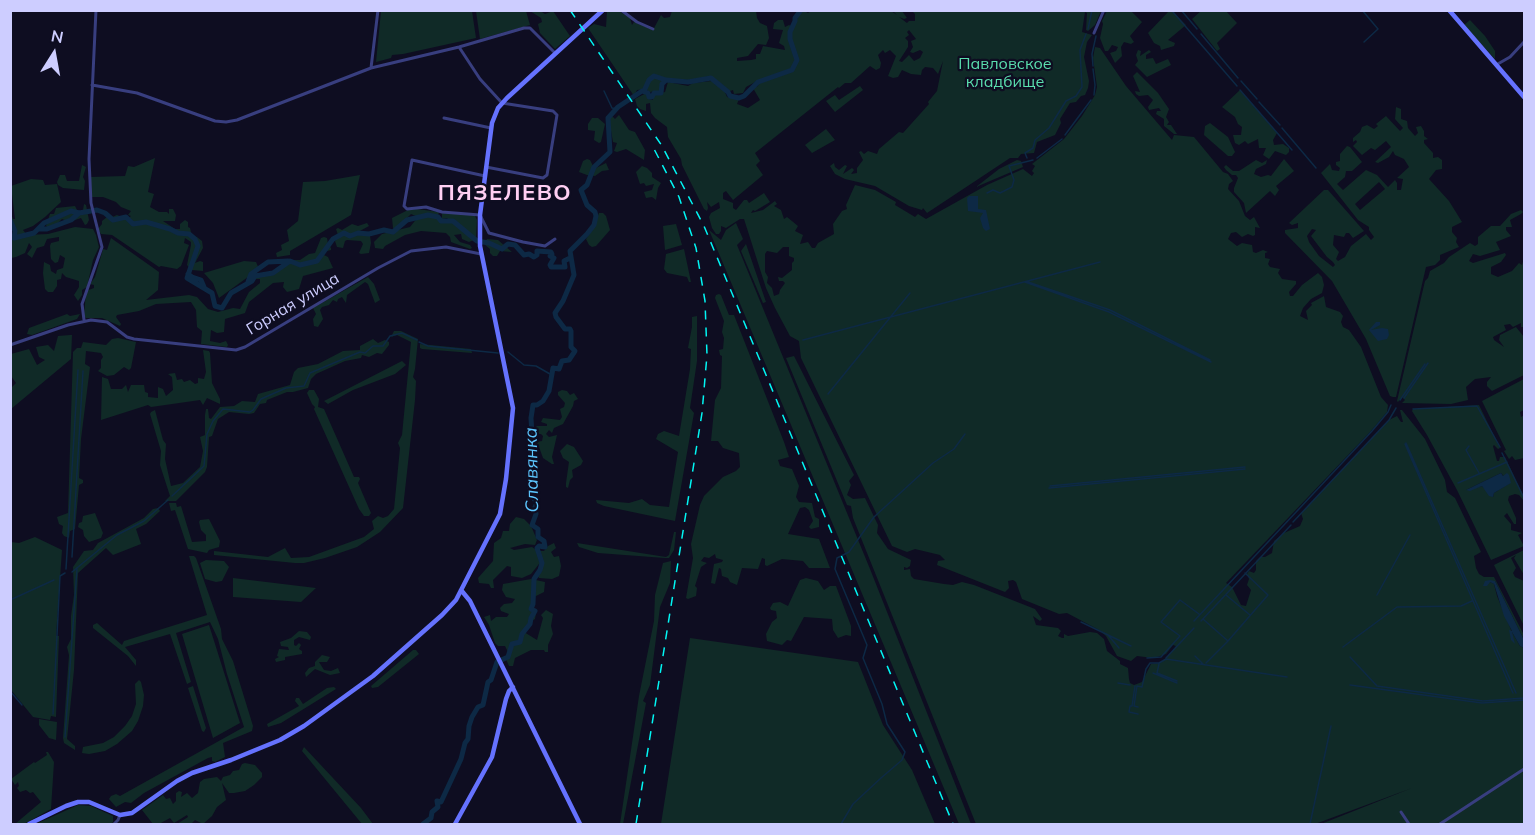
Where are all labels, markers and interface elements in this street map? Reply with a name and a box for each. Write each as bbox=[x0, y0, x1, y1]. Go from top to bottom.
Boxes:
north arrow bbox=[24, 24, 84, 84]
text: N bbox=[50, 25, 65, 47]
park label: Павловское кладбище bbox=[958, 54, 1052, 92]
district label: ПЯЗЕЛЕВО bbox=[438, 180, 572, 206]
street label: Горная улица bbox=[243, 269, 343, 339]
water label: Славянка bbox=[520, 427, 544, 513]

